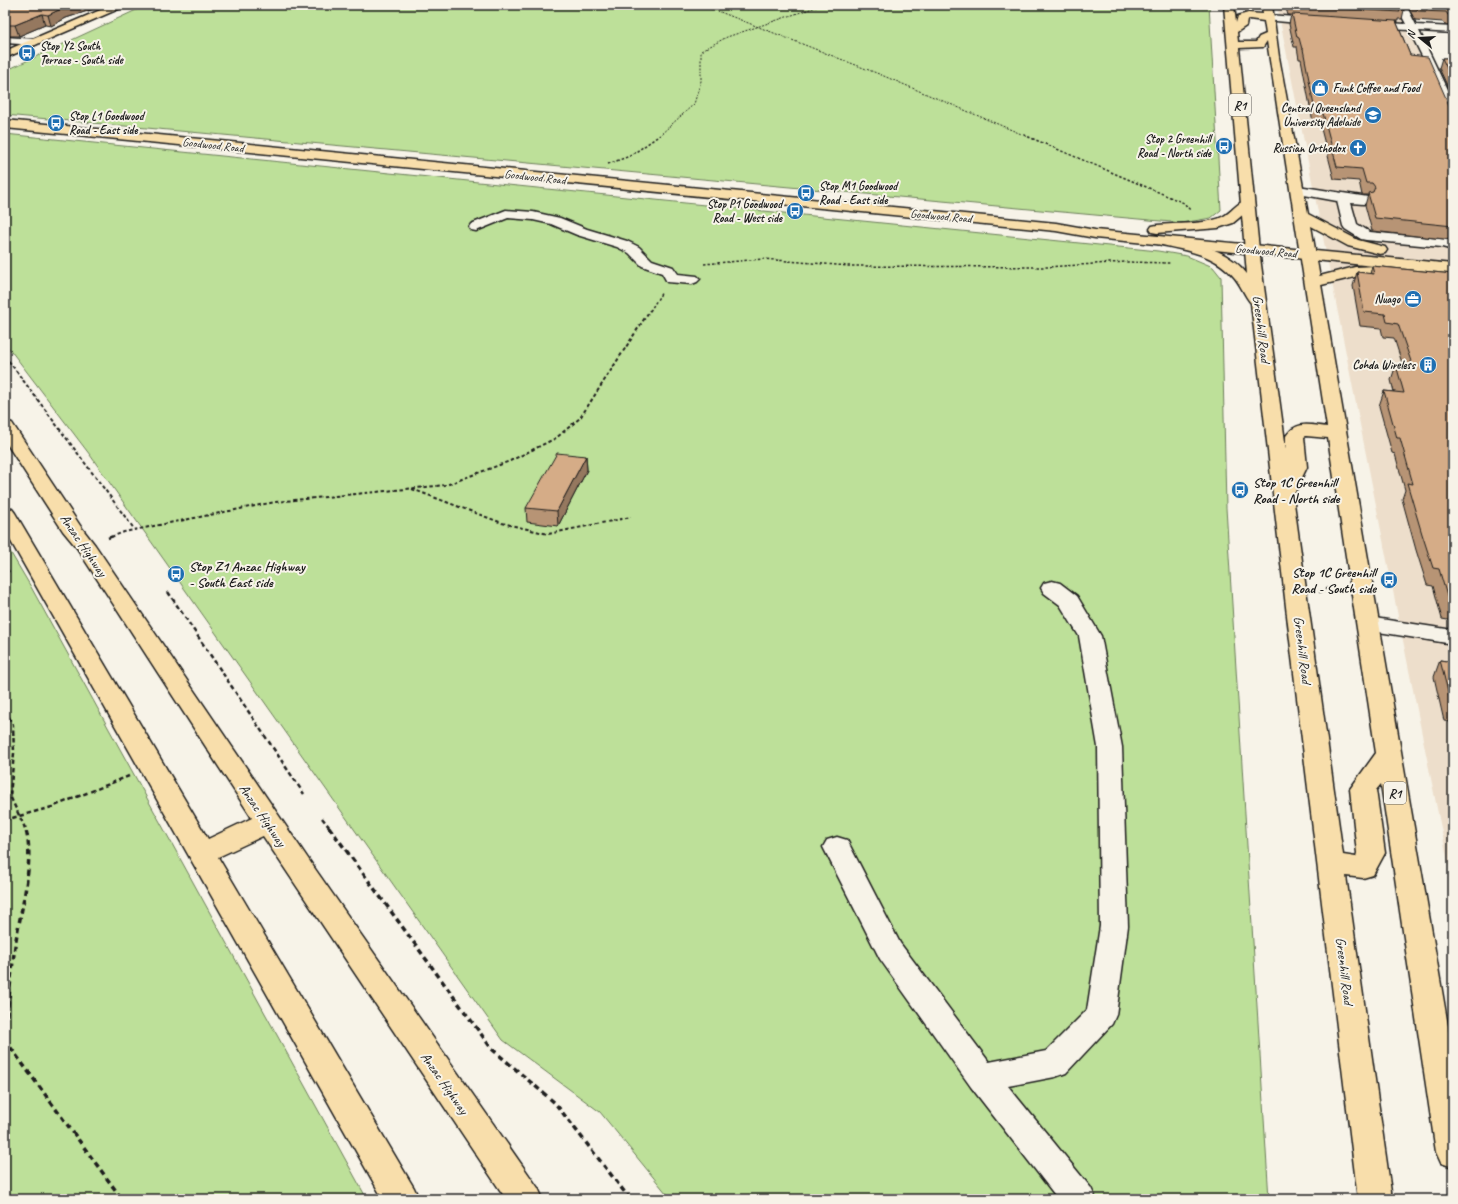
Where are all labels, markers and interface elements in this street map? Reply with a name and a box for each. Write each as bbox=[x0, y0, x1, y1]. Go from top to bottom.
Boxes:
north arrow bbox=[1400, 18, 1440, 58]
text: N bbox=[1403, 27, 1419, 40]
place label: Stop Y2 South Terrace - South side bbox=[40, 38, 124, 68]
bus stop icon: Stop Y2 South Terrace - South side bbox=[17, 43, 37, 63]
shop icon: Funk Coffee and Food bbox=[1310, 78, 1330, 98]
place label: Funk Coffee and Food bbox=[1333, 80, 1422, 96]
road number: R1 bbox=[1229, 94, 1251, 116]
place label: Central Queensland University Adelaide bbox=[1281, 100, 1362, 130]
school or university icon: Central Queensland University Adelaide bbox=[1363, 105, 1383, 125]
place label: Stop L1 Goodwood Road - East side bbox=[69, 108, 146, 138]
bus stop icon: Stop L1 Goodwood Road - East side bbox=[46, 113, 66, 133]
place label: Stop 2 Greenhill Road - North side bbox=[1137, 131, 1214, 161]
street label: Goodwood Road bbox=[182, 134, 247, 156]
bus stop icon: Stop 2 Greenhill Road - North side bbox=[1214, 136, 1234, 156]
church icon: Russian Orthodox bbox=[1348, 138, 1368, 158]
place label: Russian Orthodox bbox=[1273, 140, 1347, 156]
street label: Goodwood Road bbox=[504, 166, 569, 188]
place label: Stop M1 Goodwood Road - East side bbox=[819, 178, 899, 208]
bus stop icon: Stop M1 Goodwood Road - East side bbox=[796, 183, 816, 203]
place label: Stop P1 Goodwood Road - West side bbox=[707, 196, 784, 226]
bus stop icon: Stop P1 Goodwood Road - West side bbox=[785, 201, 805, 221]
street label: Goodwood Road bbox=[910, 205, 975, 227]
street label: Goodwood Road bbox=[1235, 240, 1300, 262]
office icon: Nuago bbox=[1403, 289, 1423, 309]
place label: Nuago bbox=[1374, 291, 1402, 307]
street label: Greenhill Road bbox=[1249, 294, 1274, 366]
building icon: Cohda Wireless bbox=[1418, 355, 1438, 375]
place label: Cohda Wireless bbox=[1353, 357, 1417, 373]
place label: Stop 1C Greenhill Road - North side bbox=[1253, 474, 1341, 507]
bus stop icon: Stop 1C Greenhill Road - North side bbox=[1230, 480, 1250, 500]
street label: Anzac Highway bbox=[56, 511, 111, 581]
place label: Stop Z1 Anzac Highway - South East side bbox=[189, 558, 306, 591]
bus stop icon: Stop Z1 Anzac Highway - South East side bbox=[166, 564, 186, 584]
place label: Stop 1C Greenhill Road - South side bbox=[1291, 564, 1378, 597]
bus stop icon: Stop 1C Greenhill Road - South side bbox=[1379, 570, 1399, 590]
street label: Greenhill Road bbox=[1290, 615, 1315, 687]
street label: Anzac Highway bbox=[235, 781, 290, 851]
road number: R1 bbox=[1384, 782, 1406, 804]
street label: Greenhill Road bbox=[1332, 936, 1357, 1008]
street label: Anzac Highway bbox=[417, 1049, 473, 1119]

